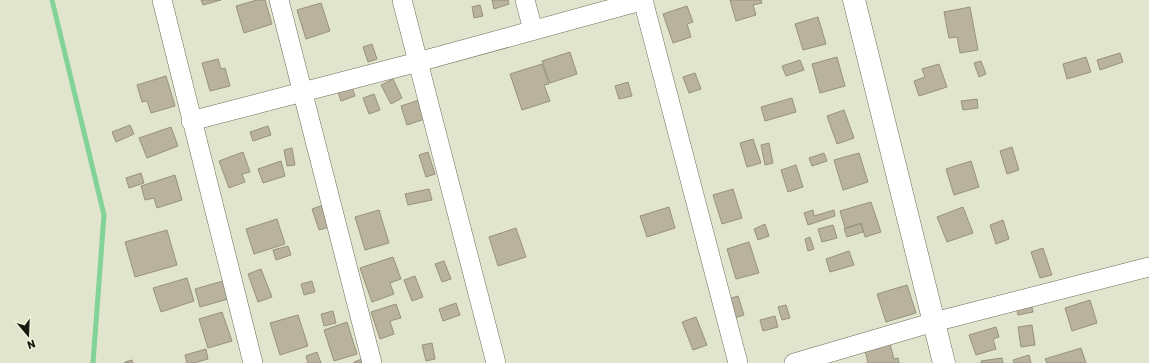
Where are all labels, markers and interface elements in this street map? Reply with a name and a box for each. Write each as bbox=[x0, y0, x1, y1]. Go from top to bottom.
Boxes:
north arrow bbox=[8, 315, 48, 355]
text: N bbox=[25, 337, 37, 351]

